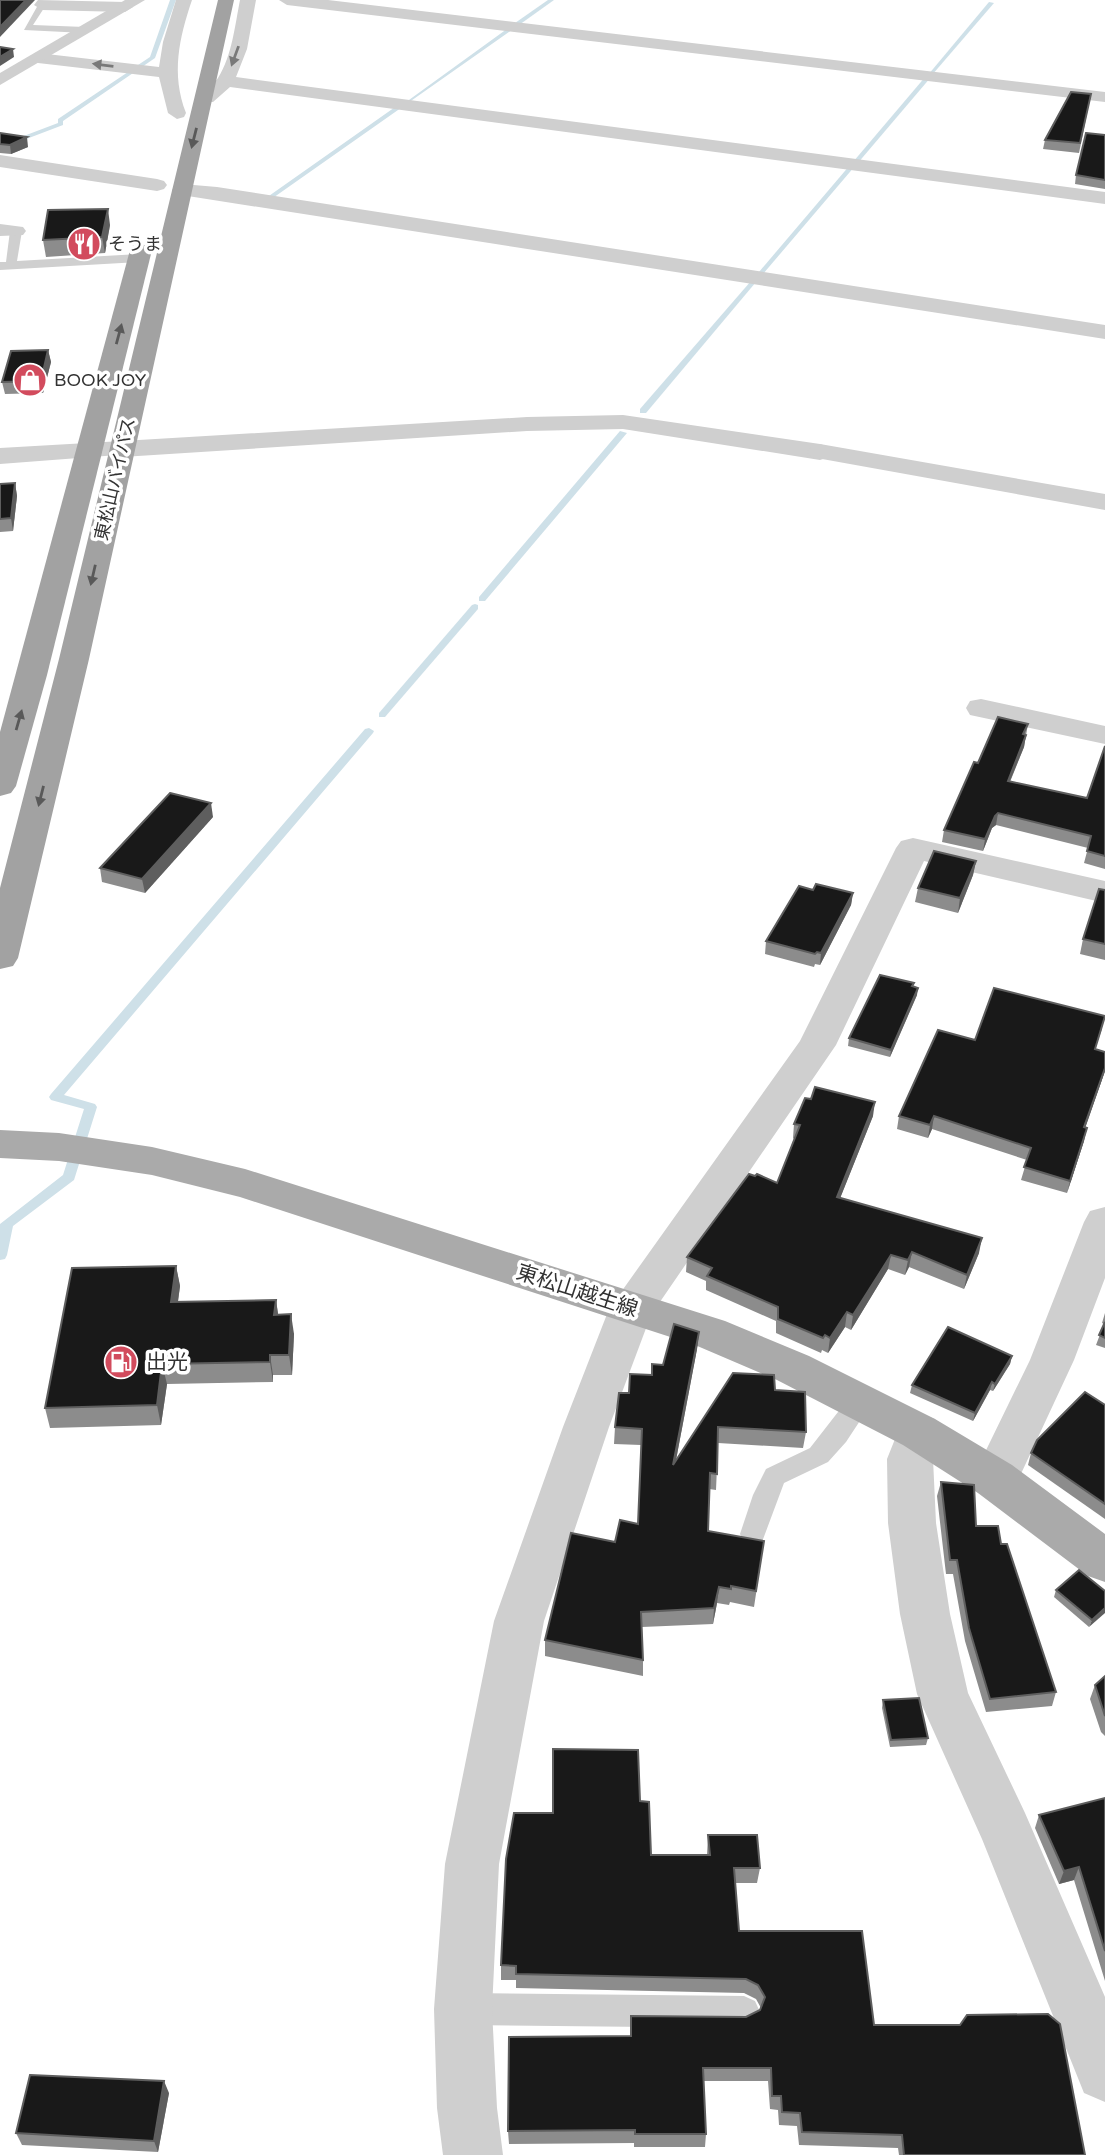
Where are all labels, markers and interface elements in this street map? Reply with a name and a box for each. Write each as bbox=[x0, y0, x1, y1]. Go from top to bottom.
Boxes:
one-way arrow bbox=[229, 46, 240, 67]
one-way arrow bbox=[91, 59, 113, 70]
one-way arrow bbox=[188, 127, 199, 149]
restaurant icon: そうま bbox=[65, 225, 103, 263]
place label: そうま bbox=[108, 233, 162, 255]
one-way arrow bbox=[114, 323, 125, 345]
shop icon: BOOK JOY bbox=[11, 361, 49, 399]
place label: BOOK JOY bbox=[54, 369, 147, 391]
street label: 東松山バイパス bbox=[90, 415, 140, 543]
one-way arrow bbox=[87, 564, 98, 586]
one-way arrow bbox=[14, 709, 24, 730]
one-way arrow bbox=[35, 785, 46, 807]
street label: 東松山越生線 bbox=[513, 1260, 641, 1322]
fuel station icon: 出光 bbox=[102, 1343, 140, 1381]
place label: 出光 bbox=[146, 1350, 188, 1375]

